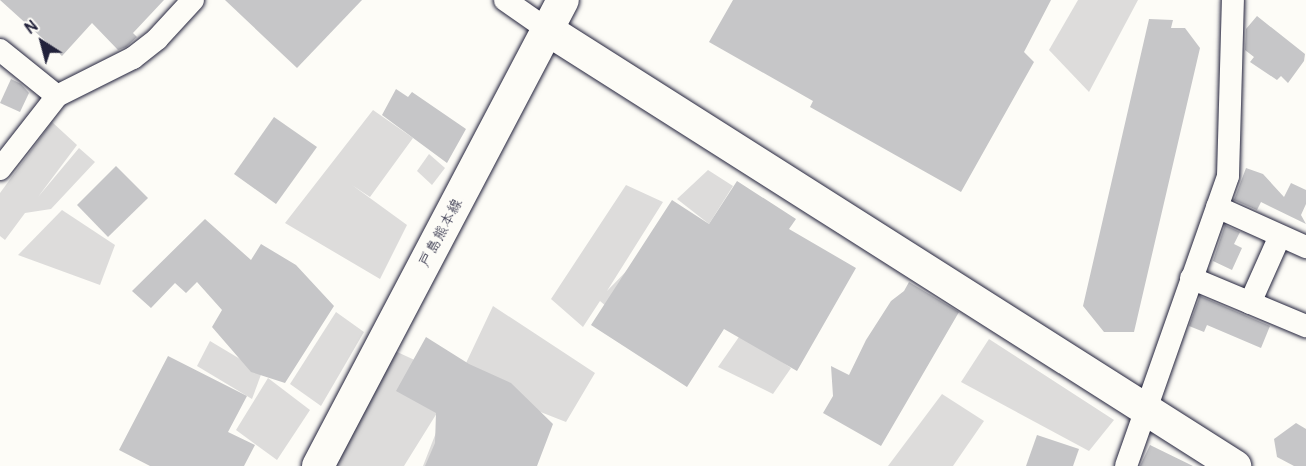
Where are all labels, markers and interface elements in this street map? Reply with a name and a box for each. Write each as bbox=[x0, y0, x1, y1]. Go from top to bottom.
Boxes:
north arrow bbox=[12, 12, 72, 72]
text: N bbox=[21, 16, 42, 39]
street label: 戸島熊本線 bbox=[415, 196, 467, 270]

